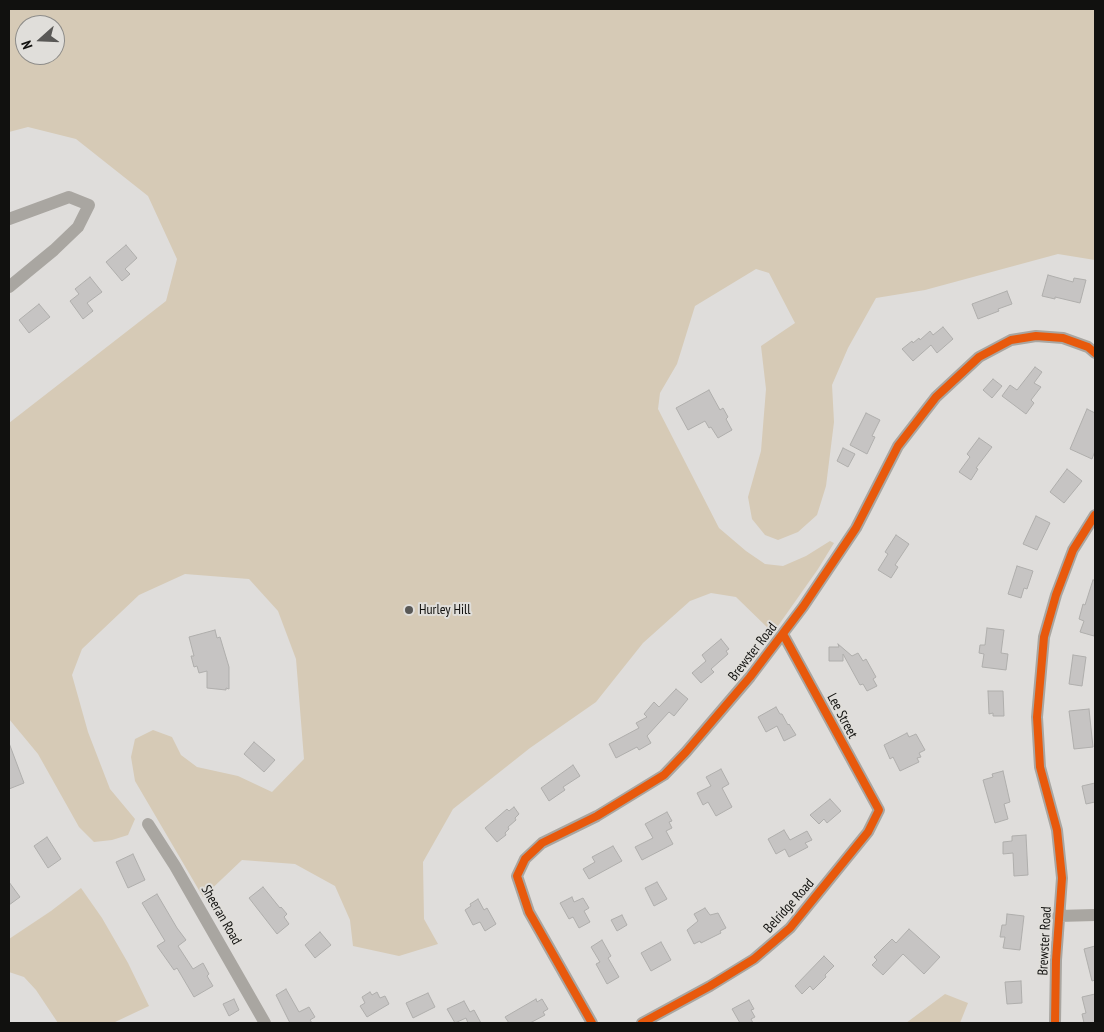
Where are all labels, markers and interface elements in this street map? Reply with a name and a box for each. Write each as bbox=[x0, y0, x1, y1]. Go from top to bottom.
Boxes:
north arrow bbox=[15, 15, 65, 65]
text: N bbox=[17, 38, 37, 51]
place label: Hurley Hill bbox=[419, 602, 471, 618]
marker: Hurley Hill bbox=[403, 604, 415, 616]
street label: Brewster Road bbox=[725, 620, 781, 684]
street label: Lee Street bbox=[823, 691, 861, 741]
street label: Belridge Road bbox=[760, 875, 818, 937]
street label: Sheeran Road bbox=[197, 882, 245, 948]
street label: Brewster Road bbox=[1035, 906, 1055, 976]

